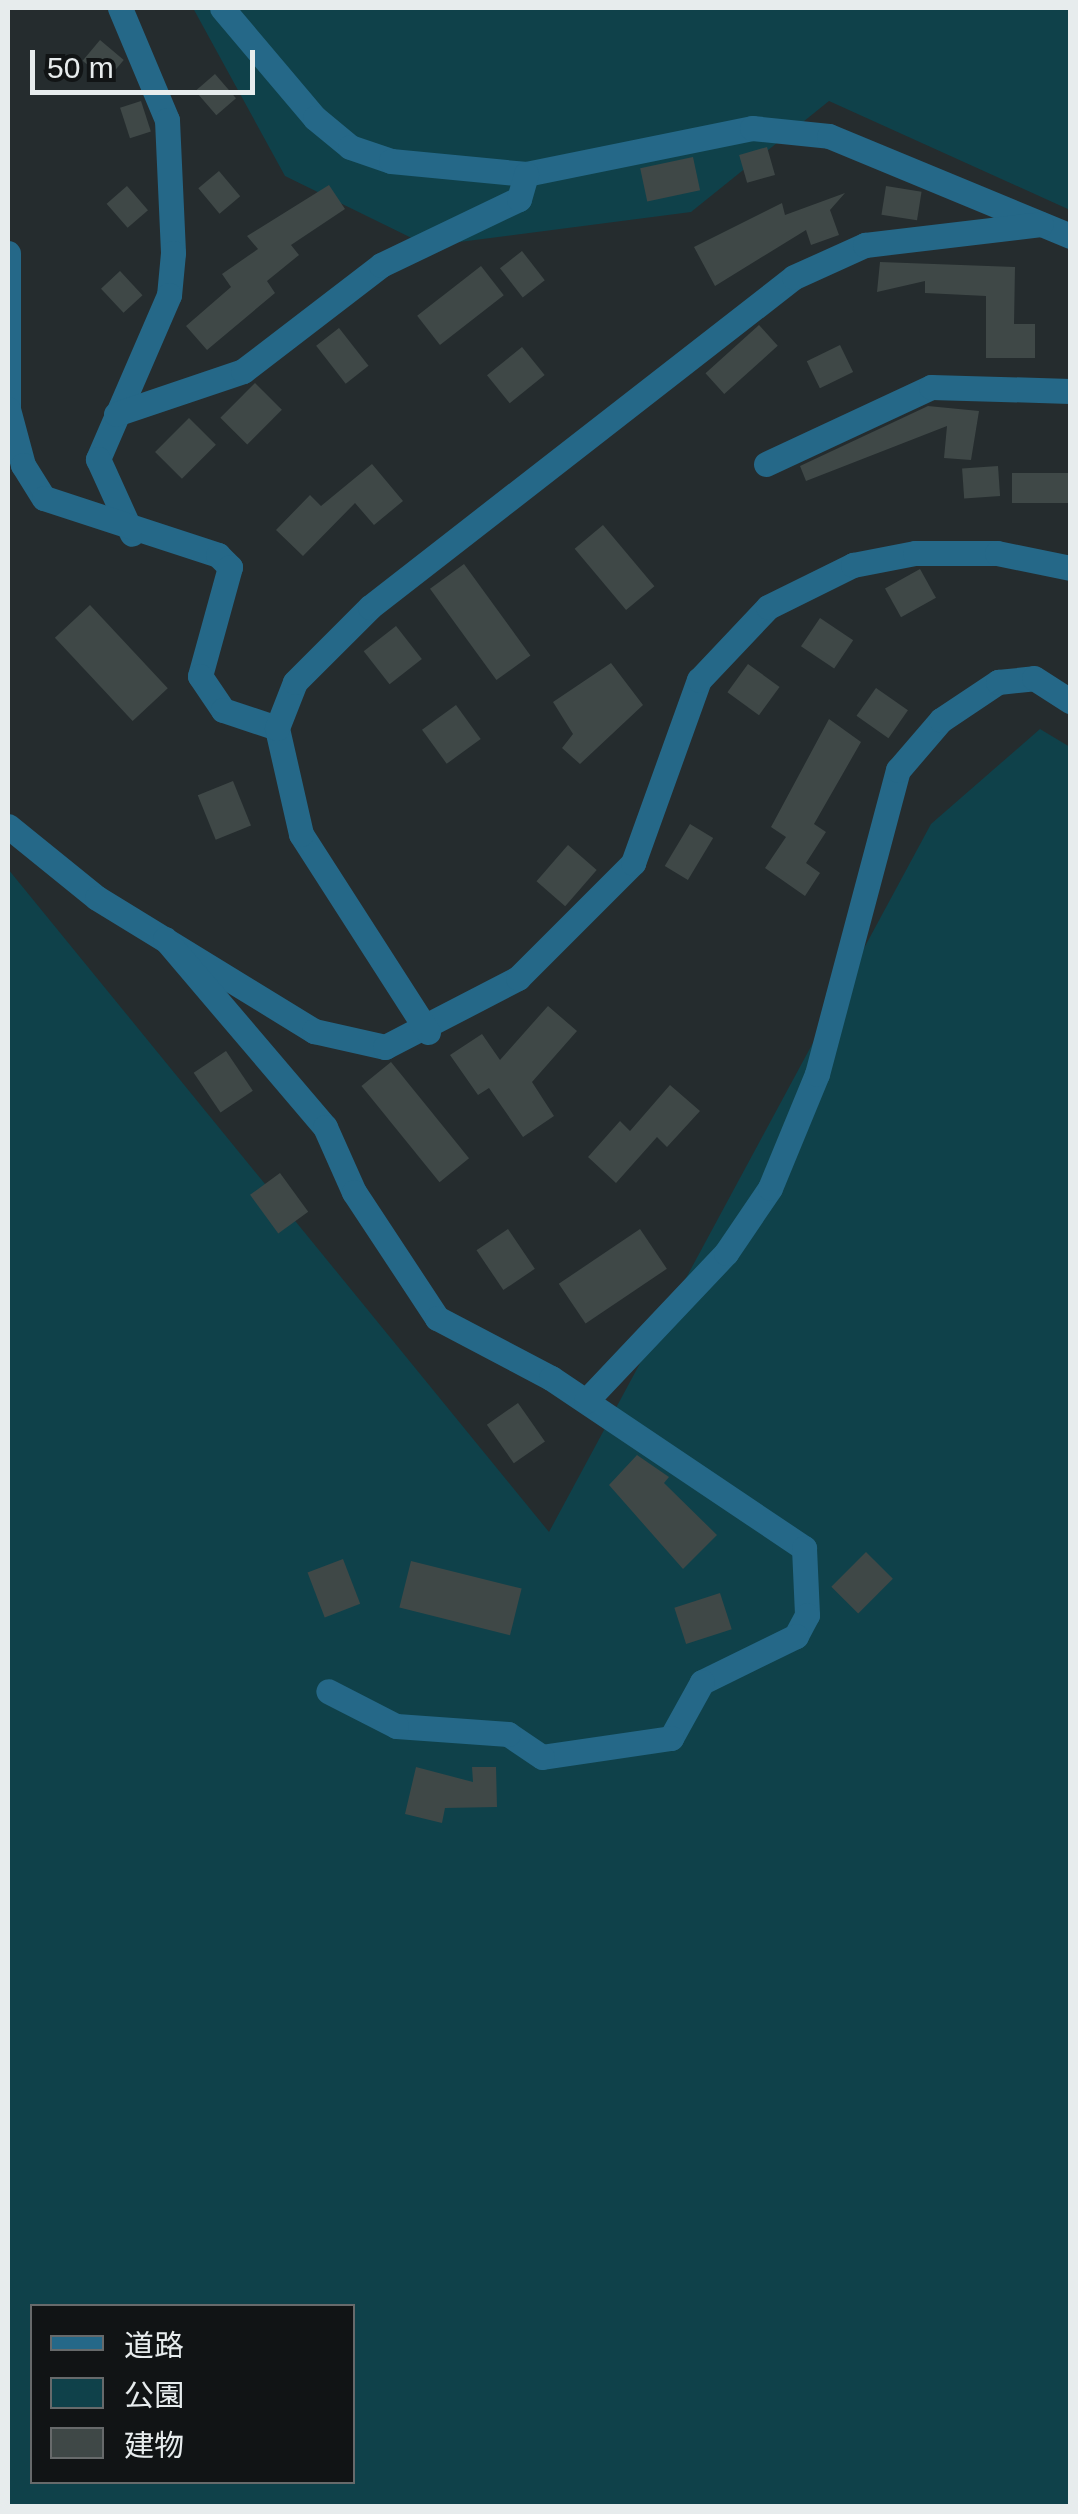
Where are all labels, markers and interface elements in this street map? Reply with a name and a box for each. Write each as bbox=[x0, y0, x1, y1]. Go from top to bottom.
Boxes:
scale bar bbox=[35, 30, 260, 92]
text: 50 m bbox=[47, 51, 114, 84]
legend bbox=[30, 2304, 355, 2484]
text: 道路 bbox=[124, 2329, 184, 2362]
text: 公園 bbox=[124, 2379, 184, 2412]
text: 建物 bbox=[124, 2429, 184, 2462]

